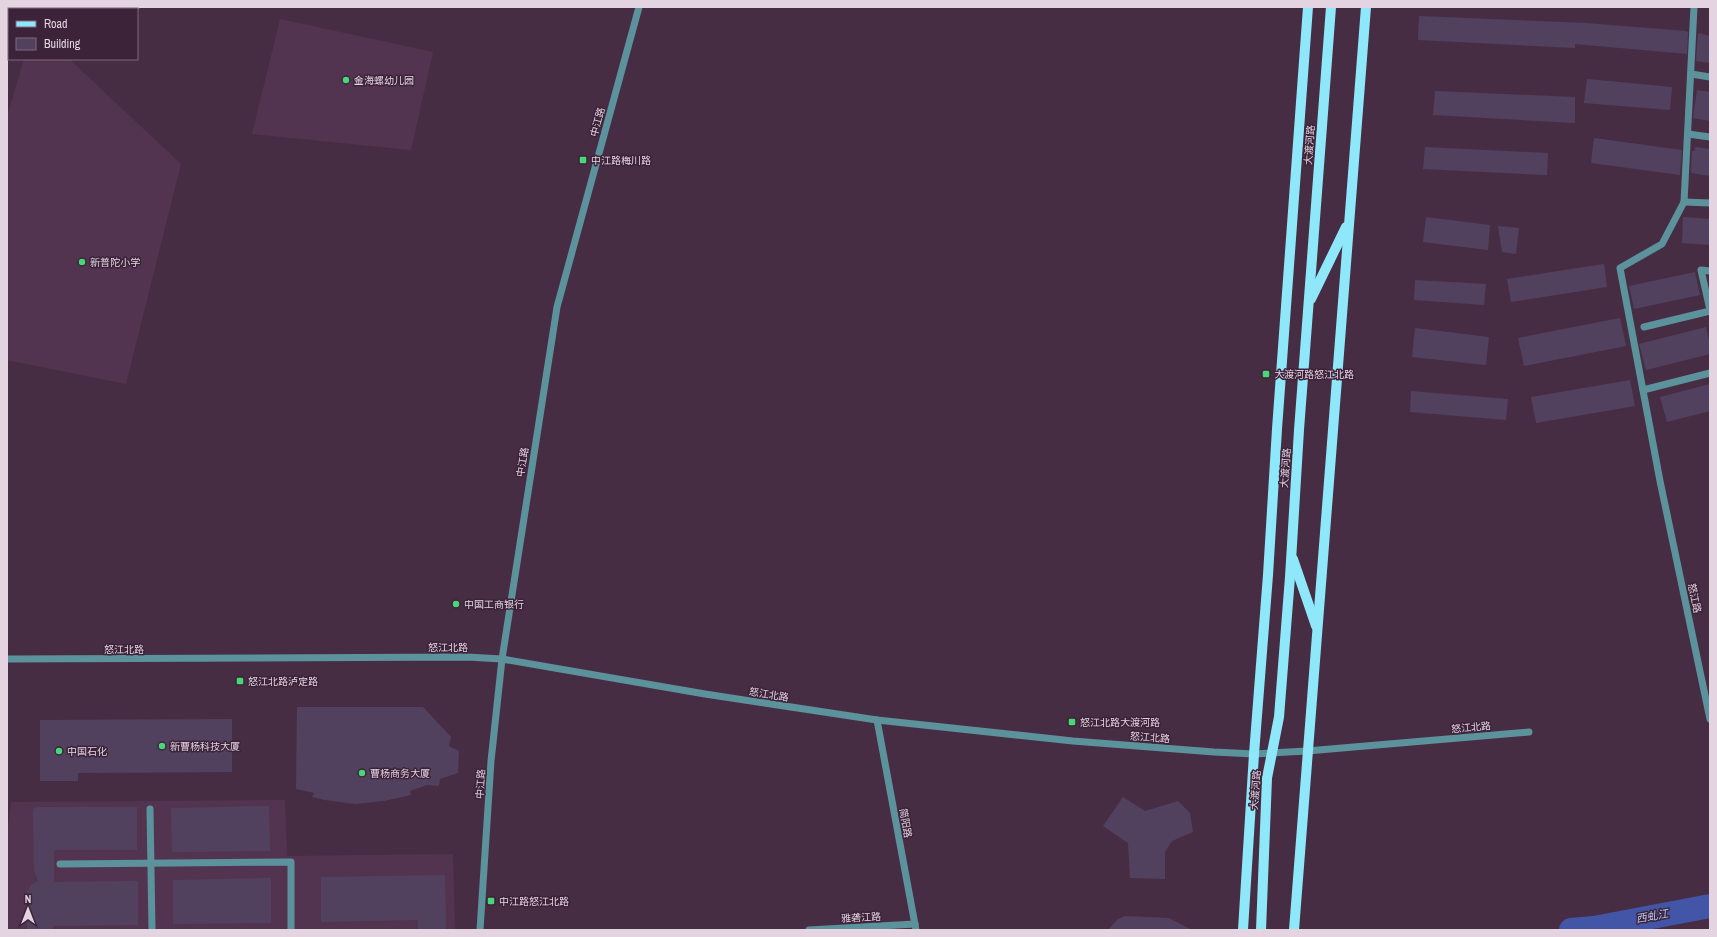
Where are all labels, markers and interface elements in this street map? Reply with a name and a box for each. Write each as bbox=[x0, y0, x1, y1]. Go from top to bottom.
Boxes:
legend bbox=[8, 8, 138, 60]
text: Road bbox=[44, 16, 68, 32]
text: Building bbox=[44, 36, 81, 52]
place label: 金海螺幼儿园 bbox=[354, 74, 414, 87]
marker: 金海螺幼儿园 bbox=[341, 75, 351, 85]
street label: 中江路 bbox=[587, 106, 608, 138]
street label: 大渡河路 bbox=[1302, 125, 1317, 165]
place label: 中江路梅川路 bbox=[591, 154, 651, 167]
marker: 中江路梅川路 bbox=[578, 155, 588, 165]
place label: 新普陀小学 bbox=[90, 256, 140, 269]
marker: 新普陀小学 bbox=[77, 257, 87, 267]
place label: 大渡河路怒江北路 bbox=[1274, 368, 1354, 381]
marker: 大渡河路怒江北路 bbox=[1261, 369, 1271, 379]
street label: 中江路 bbox=[514, 446, 531, 478]
street label: 大渡河路 bbox=[1278, 448, 1293, 488]
street label: 怒江路 bbox=[1685, 582, 1704, 614]
place label: 中国工商银行 bbox=[464, 598, 524, 611]
marker: 中国工商银行 bbox=[451, 599, 461, 609]
street label: 怒江北路 bbox=[428, 641, 468, 654]
street label: 怒江北路 bbox=[104, 643, 144, 656]
place label: 怒江北路泸定路 bbox=[248, 675, 318, 688]
marker: 怒江北路泸定路 bbox=[235, 676, 245, 686]
street label: 怒江北路 bbox=[748, 685, 790, 704]
place label: 怒江北路大渡河路 bbox=[1080, 716, 1160, 729]
marker: 怒江北路大渡河路 bbox=[1067, 717, 1077, 727]
street label: 怒江北路 bbox=[1451, 719, 1492, 736]
street label: 怒江北路 bbox=[1130, 730, 1170, 745]
place label: 新曹杨科技大厦 bbox=[170, 740, 240, 753]
marker: 新曹杨科技大厦 bbox=[157, 741, 167, 751]
place label: 中国石化 bbox=[67, 745, 107, 758]
marker: 中国石化 bbox=[54, 746, 64, 756]
place label: 曹杨商务大厦 bbox=[370, 767, 430, 780]
marker: 曹杨商务大厦 bbox=[357, 768, 367, 778]
street label: 中江路 bbox=[473, 769, 488, 799]
street label: 大渡河路 bbox=[1248, 770, 1263, 810]
street label: 简阳路 bbox=[897, 807, 915, 839]
north arrow bbox=[8, 889, 48, 929]
text: N bbox=[25, 892, 31, 906]
place label: 中江路怒江北路 bbox=[499, 895, 569, 908]
marker: 中江路怒江北路 bbox=[486, 896, 496, 906]
water label: 西虬江 bbox=[1635, 906, 1670, 926]
street label: 雅砻江路 bbox=[841, 910, 881, 925]

